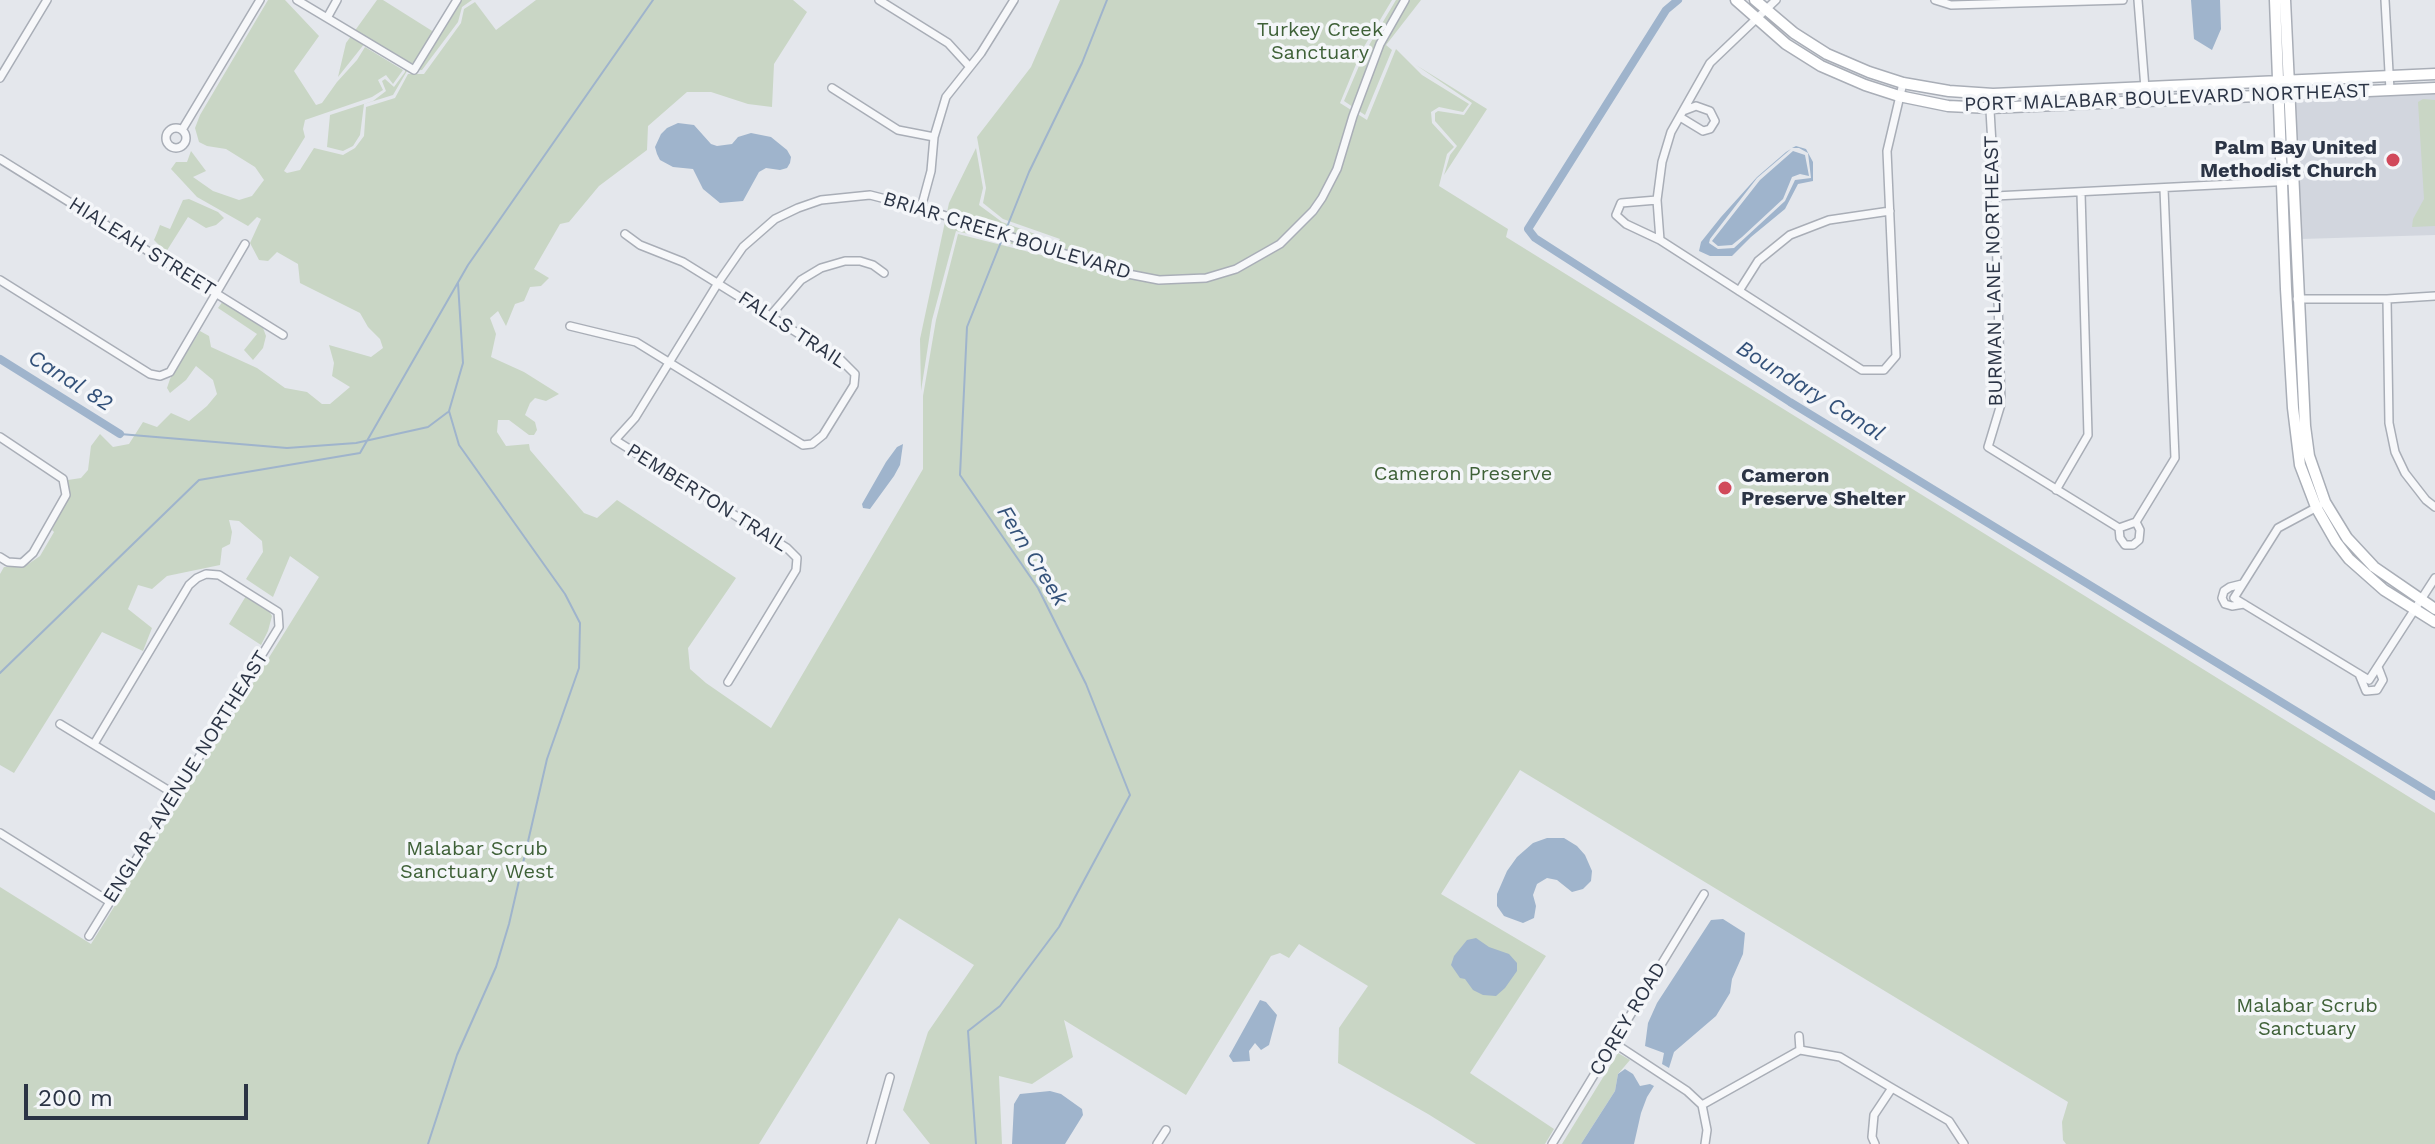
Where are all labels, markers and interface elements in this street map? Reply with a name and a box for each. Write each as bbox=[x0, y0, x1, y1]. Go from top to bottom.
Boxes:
park label: Turkey Creek Sanctuary bbox=[1257, 18, 1383, 65]
street label: PORT MALABAR BOULEVARD NORTHEAST bbox=[1964, 79, 2370, 117]
street label: BURMAN LANE NORTHEAST bbox=[1980, 135, 2008, 407]
place label: Palm Bay United Methodist Church bbox=[2200, 136, 2377, 183]
marker: Palm Bay United Methodist Church bbox=[2384, 151, 2402, 169]
street label: BRIAR CREEK BOULEVARD bbox=[880, 187, 1134, 285]
street label: HIALEAH STREET bbox=[64, 192, 220, 302]
street label: FALLS TRAIL bbox=[733, 286, 851, 374]
water label: Boundary Canal bbox=[1731, 335, 1889, 447]
water label: Canal 82 bbox=[23, 345, 117, 417]
street label: PEMBERTON TRAIL bbox=[622, 439, 792, 557]
park label: Cameron Preserve bbox=[1374, 462, 1552, 486]
place label: Cameron Preserve Shelter bbox=[1741, 464, 1906, 511]
marker: Cameron Preserve Shelter bbox=[1716, 479, 1734, 497]
water label: Fern Creek bbox=[991, 501, 1073, 611]
street label: ENGLAR AVENUE NORTHEAST bbox=[98, 647, 274, 907]
park label: Malabar Scrub Sanctuary West bbox=[400, 837, 554, 884]
street label: COREY ROAD bbox=[1585, 958, 1671, 1080]
park label: Malabar Scrub Sanctuary bbox=[2236, 994, 2378, 1041]
scale bar bbox=[28, 1068, 252, 1118]
text: 200 m bbox=[38, 1084, 113, 1112]

